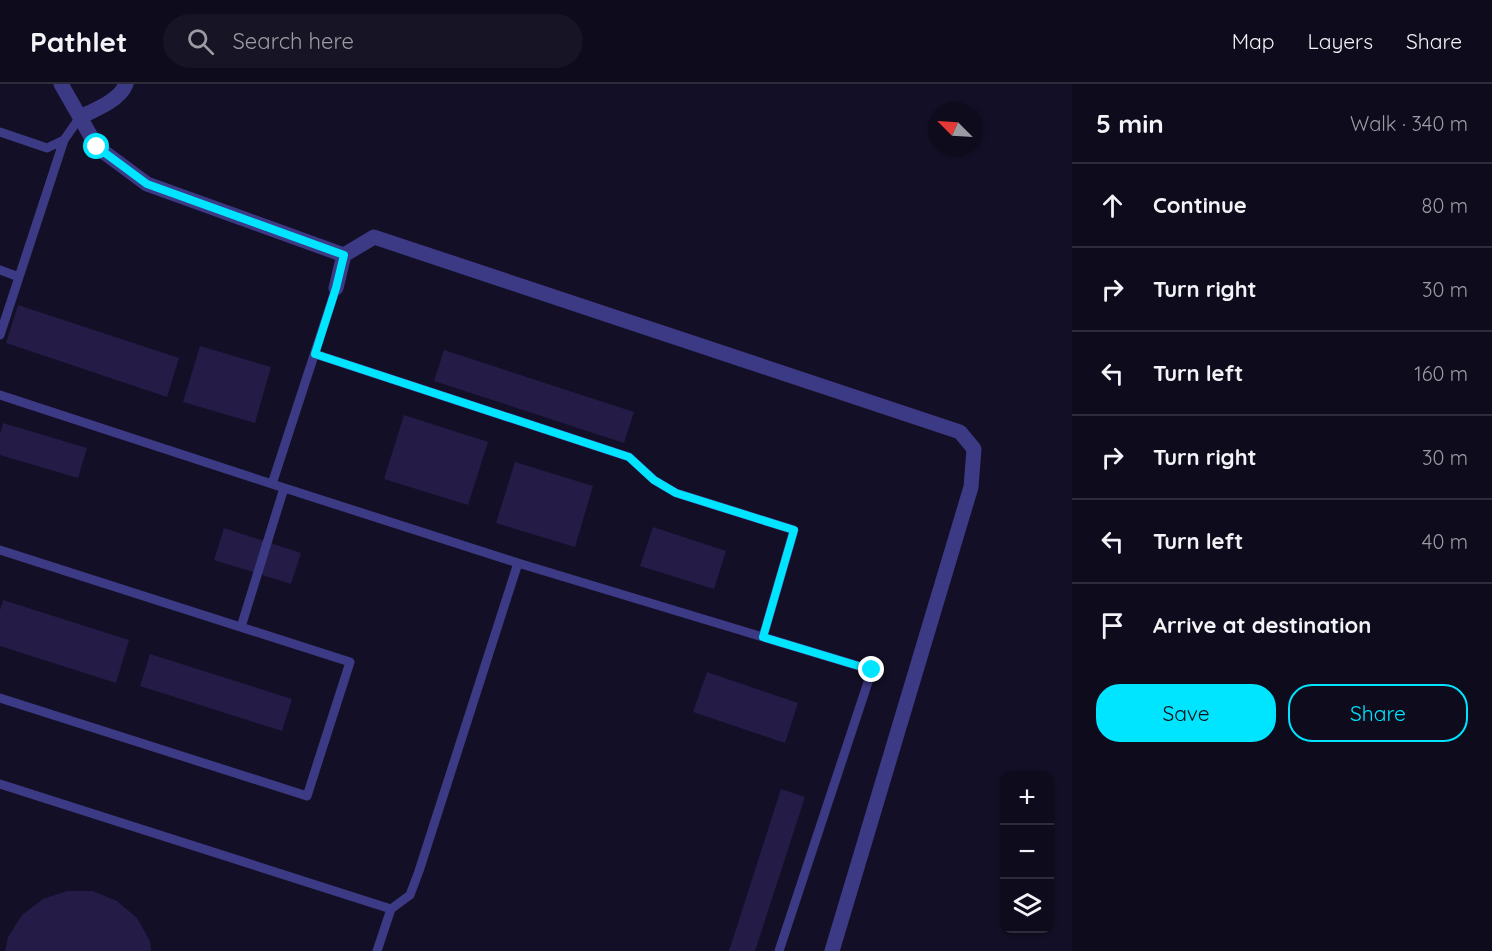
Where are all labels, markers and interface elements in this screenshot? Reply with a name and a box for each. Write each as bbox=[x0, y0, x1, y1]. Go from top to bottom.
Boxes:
search box bbox=[163, 14, 583, 68]
text: Pathlet bbox=[30, 24, 127, 59]
icon: search bbox=[184, 25, 217, 58]
text: Search here bbox=[232, 27, 354, 55]
text: Map bbox=[1232, 28, 1275, 54]
text: Layers bbox=[1308, 28, 1373, 54]
text: Share bbox=[1406, 28, 1462, 54]
north arrow bbox=[928, 102, 982, 156]
text: 5 min bbox=[1096, 107, 1164, 140]
text: Walk · 340 m bbox=[1350, 111, 1468, 136]
route start bbox=[83, 133, 109, 159]
icon: ahead bbox=[1096, 189, 1129, 222]
text: Continue bbox=[1153, 191, 1247, 219]
text: 80 m bbox=[1422, 193, 1468, 218]
icon: right bbox=[1096, 273, 1129, 306]
text: Turn right bbox=[1153, 275, 1257, 303]
text: 30 m bbox=[1422, 277, 1468, 302]
icon: left bbox=[1096, 357, 1129, 390]
text: Turn left bbox=[1153, 359, 1243, 387]
text: 160 m bbox=[1414, 361, 1468, 386]
icon: right bbox=[1096, 441, 1129, 474]
text: Turn right bbox=[1153, 443, 1257, 471]
text: 30 m bbox=[1422, 445, 1468, 470]
icon: left bbox=[1096, 525, 1129, 558]
text: Turn left bbox=[1153, 527, 1243, 555]
text: 40 m bbox=[1422, 529, 1468, 554]
icon: arrive bbox=[1096, 609, 1129, 642]
text: Arrive at destination bbox=[1153, 611, 1371, 639]
route end bbox=[858, 656, 884, 682]
button: Save bbox=[1096, 684, 1276, 742]
button: Share bbox=[1288, 684, 1468, 742]
map controls bbox=[1000, 771, 1054, 933]
button: + bbox=[1000, 771, 1054, 825]
button: − bbox=[1000, 825, 1054, 879]
button: layers bbox=[1000, 879, 1054, 933]

